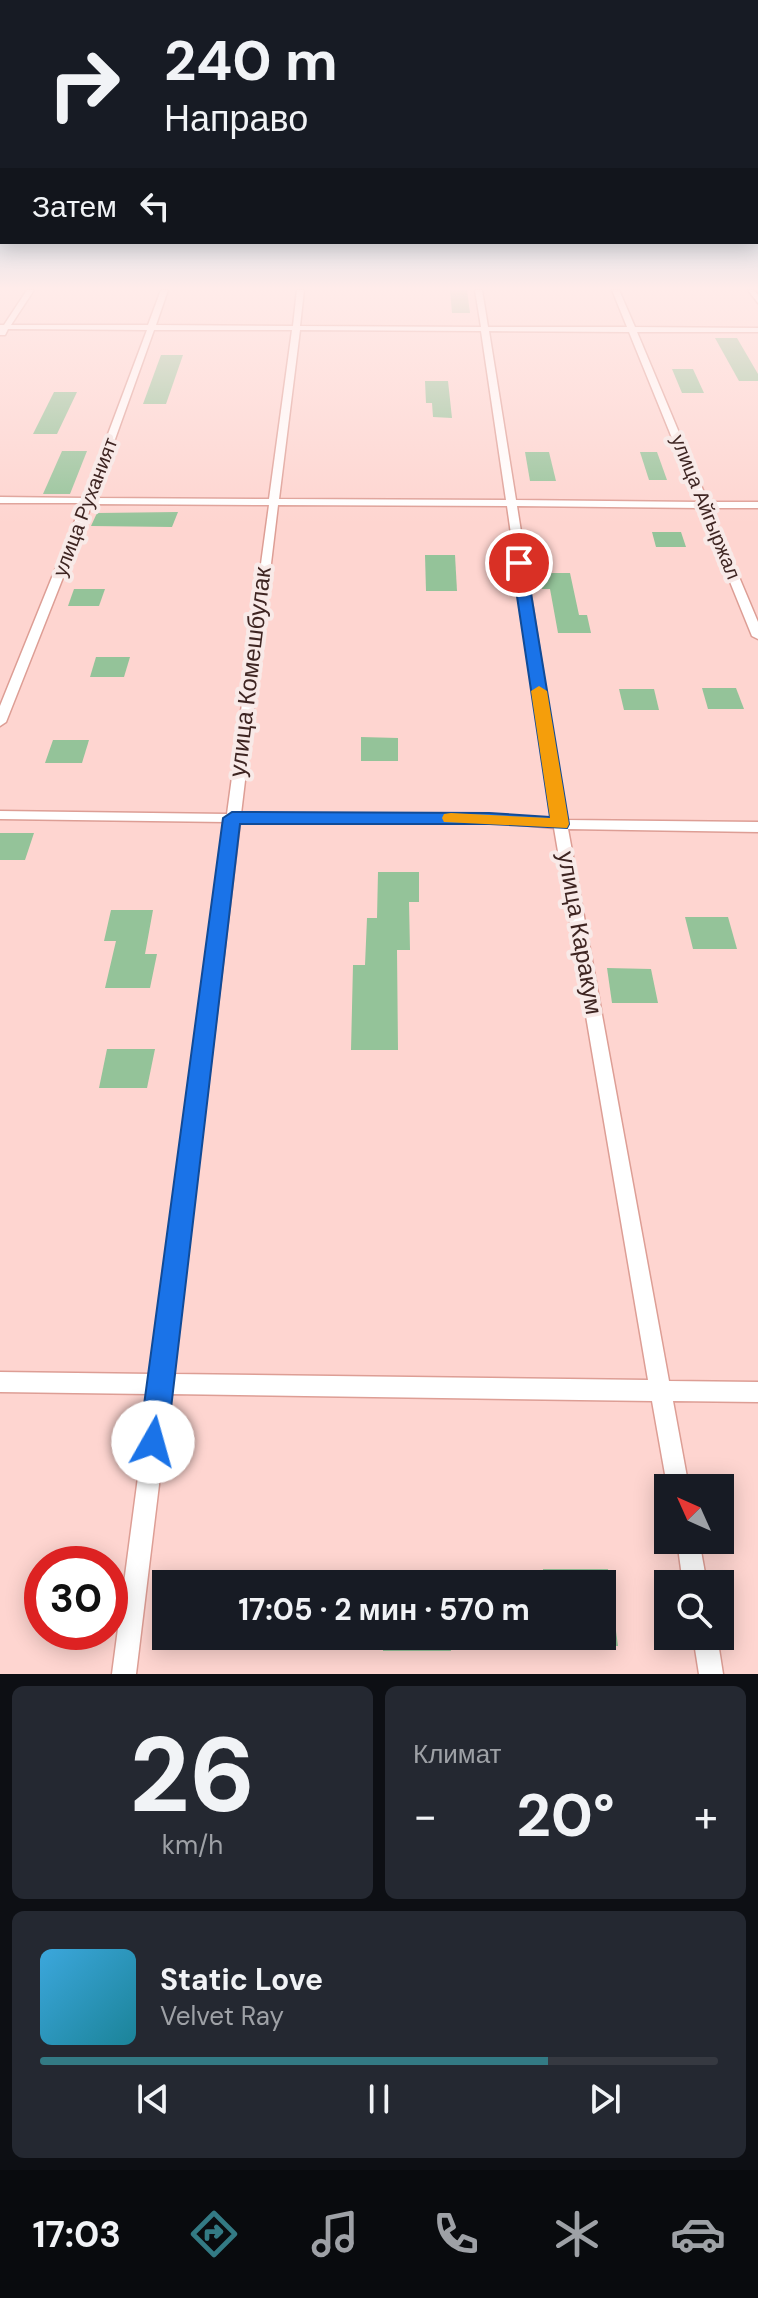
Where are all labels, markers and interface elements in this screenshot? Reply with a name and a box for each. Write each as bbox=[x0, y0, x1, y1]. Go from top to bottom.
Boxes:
text: 240 m bbox=[164, 24, 338, 97]
icon: right bbox=[32, 32, 136, 136]
text: Направо bbox=[164, 95, 308, 142]
icon: left bbox=[133, 184, 177, 228]
text: Затем bbox=[32, 187, 117, 226]
street label: улица Айгыржал bbox=[665, 431, 747, 583]
street label: улица Руханият bbox=[47, 434, 123, 580]
pin bbox=[485, 529, 553, 597]
icon: arrive bbox=[497, 541, 541, 585]
street label: улица Комешбулак bbox=[221, 565, 278, 779]
street label: улица Каракум bbox=[551, 849, 610, 1017]
position arrow bbox=[111, 1400, 195, 1484]
north arrow bbox=[654, 1474, 734, 1554]
map controls bbox=[654, 1474, 734, 1650]
speed limit sign: 30 bbox=[24, 1546, 128, 1650]
button: search bbox=[654, 1570, 734, 1650]
text: 17:05 · 2 мин · 570 m bbox=[238, 1590, 530, 1629]
text: 26 bbox=[130, 1708, 255, 1843]
text: Климат bbox=[413, 1737, 502, 1771]
text: 20° bbox=[516, 1776, 615, 1855]
text: − bbox=[413, 1787, 437, 1845]
text: + bbox=[694, 1787, 718, 1845]
text: km/h bbox=[162, 1828, 223, 1862]
text: Static Love bbox=[160, 1960, 323, 1999]
text: Velvet Ray bbox=[160, 1999, 284, 2033]
icon: previous bbox=[131, 2077, 175, 2121]
icon: pause bbox=[357, 2077, 401, 2121]
icon: next bbox=[583, 2077, 627, 2121]
icon: directions bbox=[186, 2206, 242, 2262]
icon: music bbox=[307, 2206, 363, 2262]
icon: phone bbox=[428, 2206, 484, 2262]
icon: climate bbox=[549, 2206, 605, 2262]
icon: car bbox=[670, 2206, 726, 2262]
text: 17:03 bbox=[32, 2211, 121, 2258]

